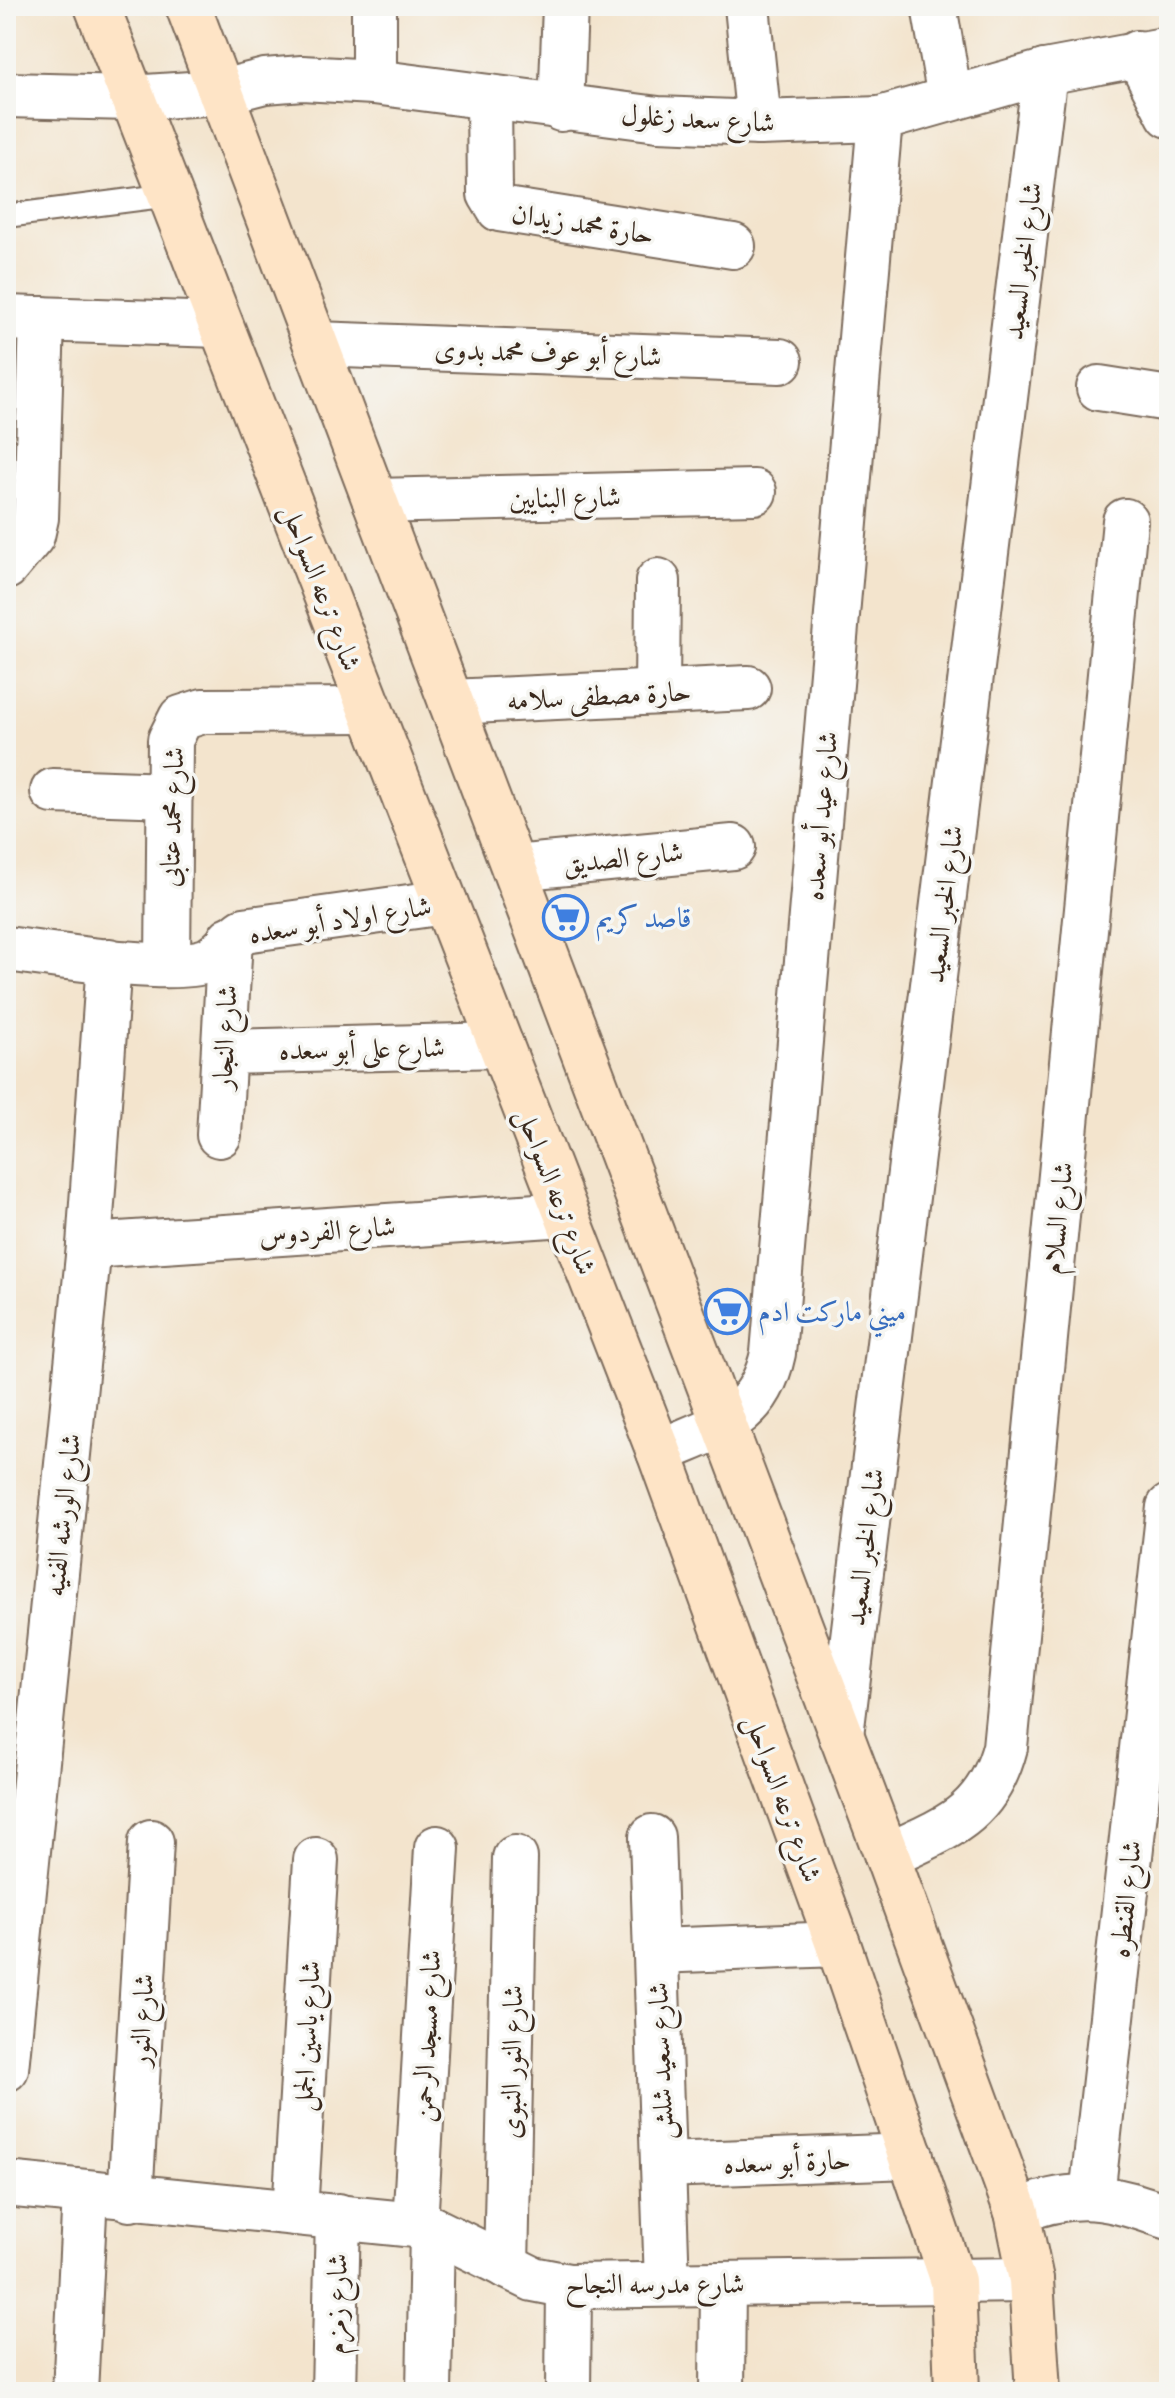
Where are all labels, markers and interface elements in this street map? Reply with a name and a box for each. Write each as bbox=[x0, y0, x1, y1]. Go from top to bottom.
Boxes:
street label: شارع سعد زغلول bbox=[620, 97, 776, 146]
street label: شارع الخبر السعيد bbox=[995, 180, 1055, 343]
street label: حارة محمد زيدان bbox=[509, 195, 657, 256]
street label: شارع أبو عوف محمد بدوى bbox=[433, 329, 662, 380]
street label: شارع البنايين bbox=[509, 479, 621, 522]
street label: شارع ترعه السواحل bbox=[268, 499, 369, 678]
street label: حارة مصطفى سلامه bbox=[506, 673, 692, 722]
street label: شارع عيد أبو سعده bbox=[794, 730, 851, 903]
street label: شارع محمد عتابى bbox=[152, 746, 197, 888]
street label: شارع الخبر السعيد bbox=[916, 823, 976, 986]
street label: شارع الصديق bbox=[561, 834, 686, 887]
street label: شارع اولاد أبو سعده bbox=[246, 886, 435, 957]
supermarket icon: قاصد كريم bbox=[541, 893, 589, 941]
place label: قاصد كريم bbox=[596, 900, 692, 942]
street label: شارع النجار bbox=[204, 984, 251, 1093]
street label: شارع على أبو سعده bbox=[279, 1028, 445, 1073]
street label: شارع ترعه السواحل bbox=[503, 1103, 604, 1282]
street label: شارع السلام bbox=[1034, 1160, 1088, 1277]
street label: شارع الفردوس bbox=[258, 1208, 397, 1259]
supermarket icon: ميني ماركت ادم bbox=[703, 1287, 751, 1335]
place label: ميني ماركت ادم bbox=[758, 1294, 906, 1338]
street label: شارع الورشه الفنيه bbox=[37, 1432, 94, 1599]
street label: شارع الخبر السعيد bbox=[837, 1466, 897, 1629]
street label: شارع ترعه السواحل bbox=[731, 1709, 830, 1889]
street label: شارع القنطره bbox=[1102, 1839, 1155, 1960]
street label: شارع مسجد الرحمن bbox=[405, 1949, 454, 2123]
street label: شارع ياسين الجمل bbox=[285, 1960, 334, 2113]
street label: شارع النور bbox=[121, 1973, 167, 2071]
street label: شارع سعيد شلش bbox=[640, 1981, 687, 2140]
street label: شارع النور النبوى bbox=[493, 1985, 536, 2139]
street label: حارة أبو سعده bbox=[723, 2140, 851, 2185]
street label: شارع زمزم bbox=[318, 2253, 362, 2355]
street label: شارع مدرسه النجاح bbox=[565, 2266, 745, 2309]

